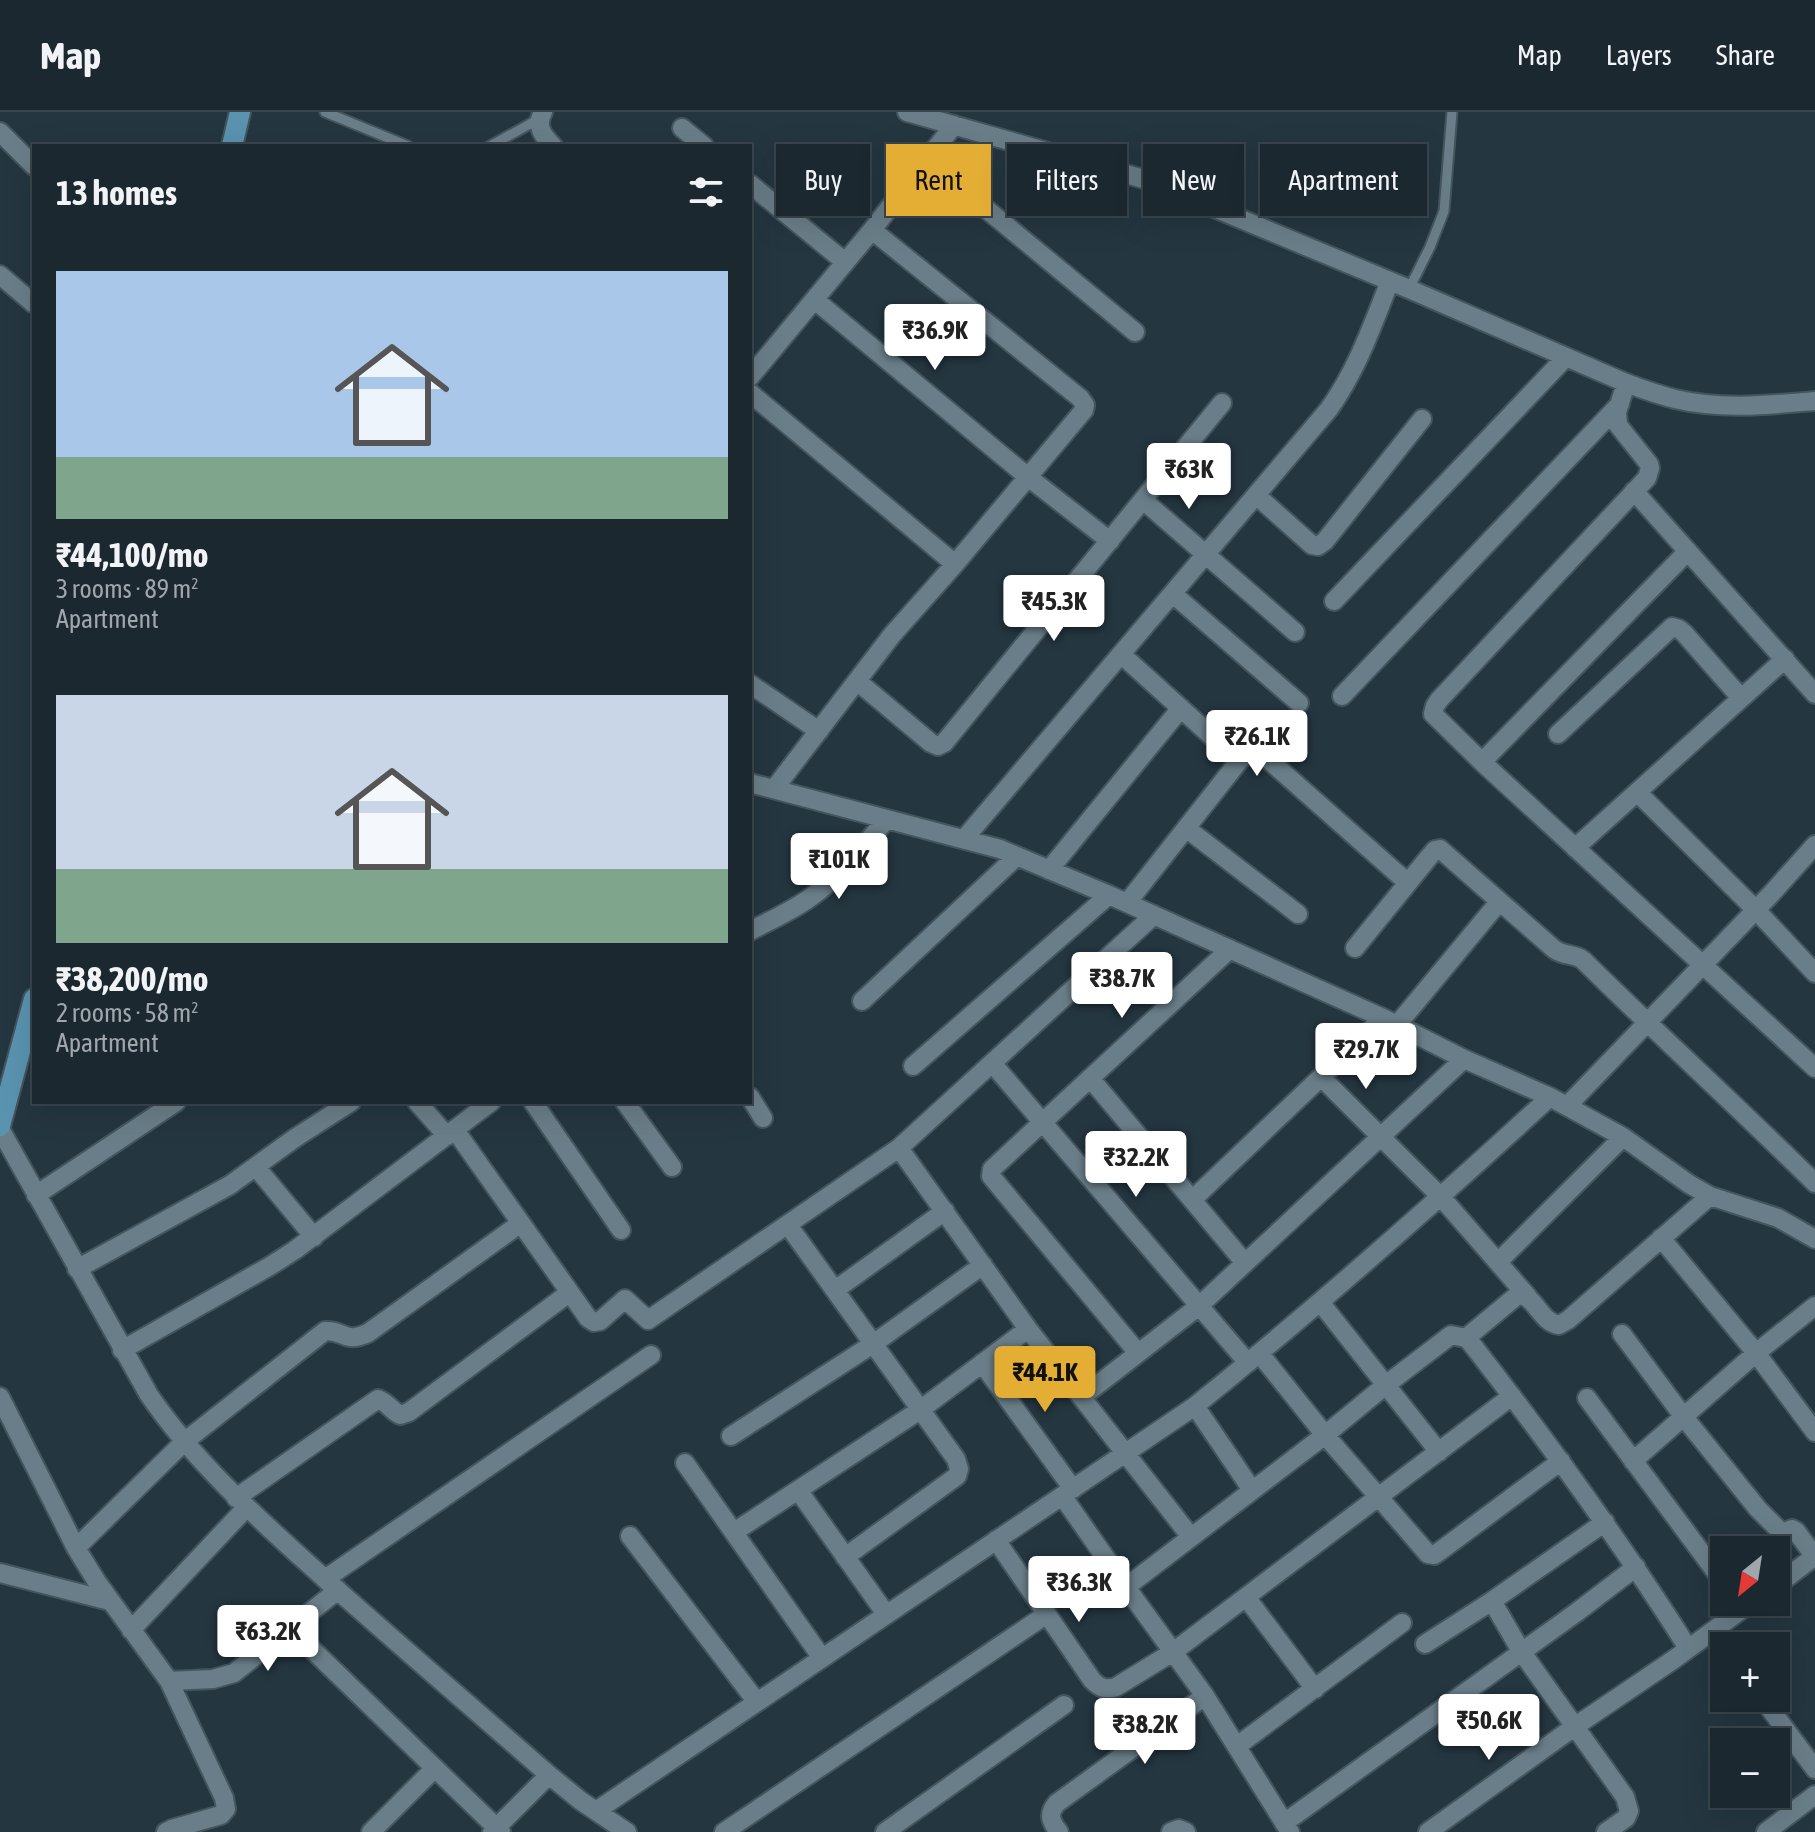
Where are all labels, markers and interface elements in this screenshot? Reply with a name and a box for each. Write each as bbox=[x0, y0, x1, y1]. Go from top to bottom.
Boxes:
text: Map bbox=[40, 34, 101, 77]
text: Map bbox=[1517, 39, 1562, 71]
text: Layers bbox=[1606, 39, 1672, 71]
text: Share bbox=[1716, 39, 1775, 71]
chip: Buy bbox=[776, 144, 870, 216]
chip: Rent bbox=[886, 144, 991, 216]
chip: Filters bbox=[1007, 144, 1127, 216]
chip: New bbox=[1143, 144, 1244, 216]
chip: Apartment bbox=[1260, 144, 1427, 216]
icon: filters bbox=[684, 170, 728, 214]
text: 13 homes bbox=[56, 173, 177, 212]
pin: ₹36.9K bbox=[870, 304, 1000, 372]
text: ₹36.9K bbox=[902, 315, 968, 345]
icon: home bbox=[320, 323, 464, 467]
pin: ₹63K bbox=[1142, 443, 1236, 511]
text: ₹63K bbox=[1165, 454, 1213, 484]
text: ₹44,100/mo bbox=[56, 535, 209, 574]
text: 3 rooms · 89 m² bbox=[56, 574, 198, 604]
pin: ₹45.3K bbox=[989, 575, 1119, 643]
text: ₹45.3K bbox=[1021, 586, 1087, 616]
text: Apartment bbox=[56, 604, 159, 634]
pin: ₹26.1K bbox=[1192, 710, 1322, 778]
text: ₹26.1K bbox=[1224, 721, 1290, 751]
icon: home bbox=[320, 747, 464, 891]
pin: ₹101K bbox=[783, 833, 895, 901]
text: ₹101K bbox=[809, 844, 869, 874]
pin: ₹38.7K bbox=[1057, 952, 1187, 1020]
text: ₹38,200/mo bbox=[56, 959, 209, 998]
text: ₹38.7K bbox=[1089, 963, 1155, 993]
text: 2 rooms · 58 m² bbox=[56, 998, 198, 1028]
pin: ₹29.7K bbox=[1301, 1023, 1431, 1091]
text: Apartment bbox=[56, 1028, 159, 1058]
text: ₹29.7K bbox=[1333, 1034, 1399, 1064]
pin: ₹32.2K bbox=[1071, 1131, 1201, 1199]
text: ₹32.2K bbox=[1103, 1142, 1169, 1172]
pin: ₹44.1K bbox=[980, 1346, 1110, 1414]
text: ₹44.1K bbox=[1012, 1357, 1078, 1387]
north arrow bbox=[1710, 1536, 1790, 1616]
map controls bbox=[1710, 1536, 1790, 1808]
pin: ₹36.3K bbox=[1014, 1556, 1144, 1624]
text: ₹36.3K bbox=[1046, 1567, 1112, 1597]
pin: ₹63.2K bbox=[203, 1605, 333, 1673]
text: ₹63.2K bbox=[235, 1616, 301, 1646]
button: + bbox=[1710, 1632, 1790, 1712]
pin: ₹50.6K bbox=[1424, 1694, 1554, 1762]
pin: ₹38.2K bbox=[1080, 1698, 1210, 1766]
text: ₹50.6K bbox=[1456, 1705, 1522, 1735]
text: ₹38.2K bbox=[1112, 1709, 1178, 1739]
button: − bbox=[1710, 1728, 1790, 1808]

